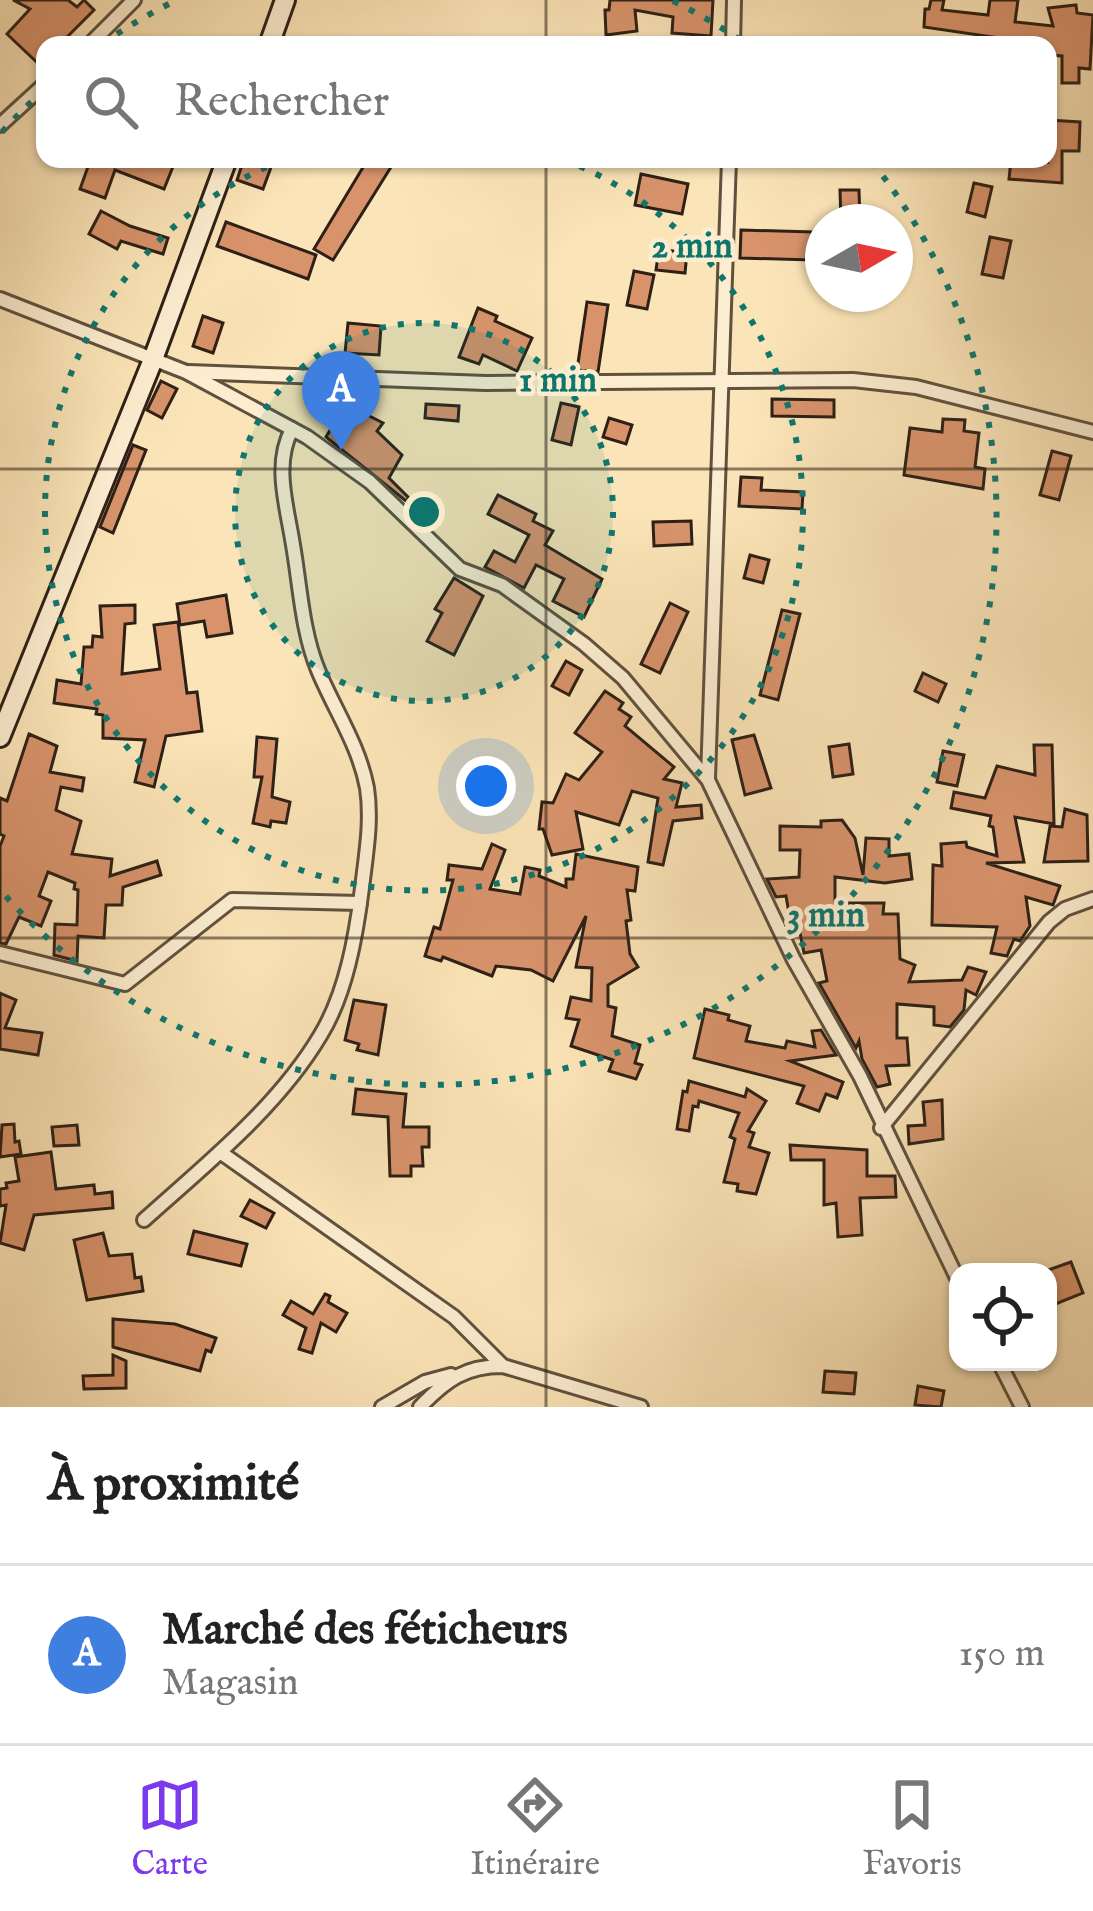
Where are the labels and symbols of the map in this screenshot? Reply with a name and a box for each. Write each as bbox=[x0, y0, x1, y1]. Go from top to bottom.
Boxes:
north arrow bbox=[805, 204, 913, 312]
text: 2 min bbox=[651, 224, 733, 270]
pin: A bbox=[302, 351, 380, 450]
text: 1 min bbox=[519, 358, 597, 404]
centre of rings bbox=[403, 491, 445, 533]
your location bbox=[456, 756, 516, 816]
text: 3 min bbox=[787, 893, 865, 939]

